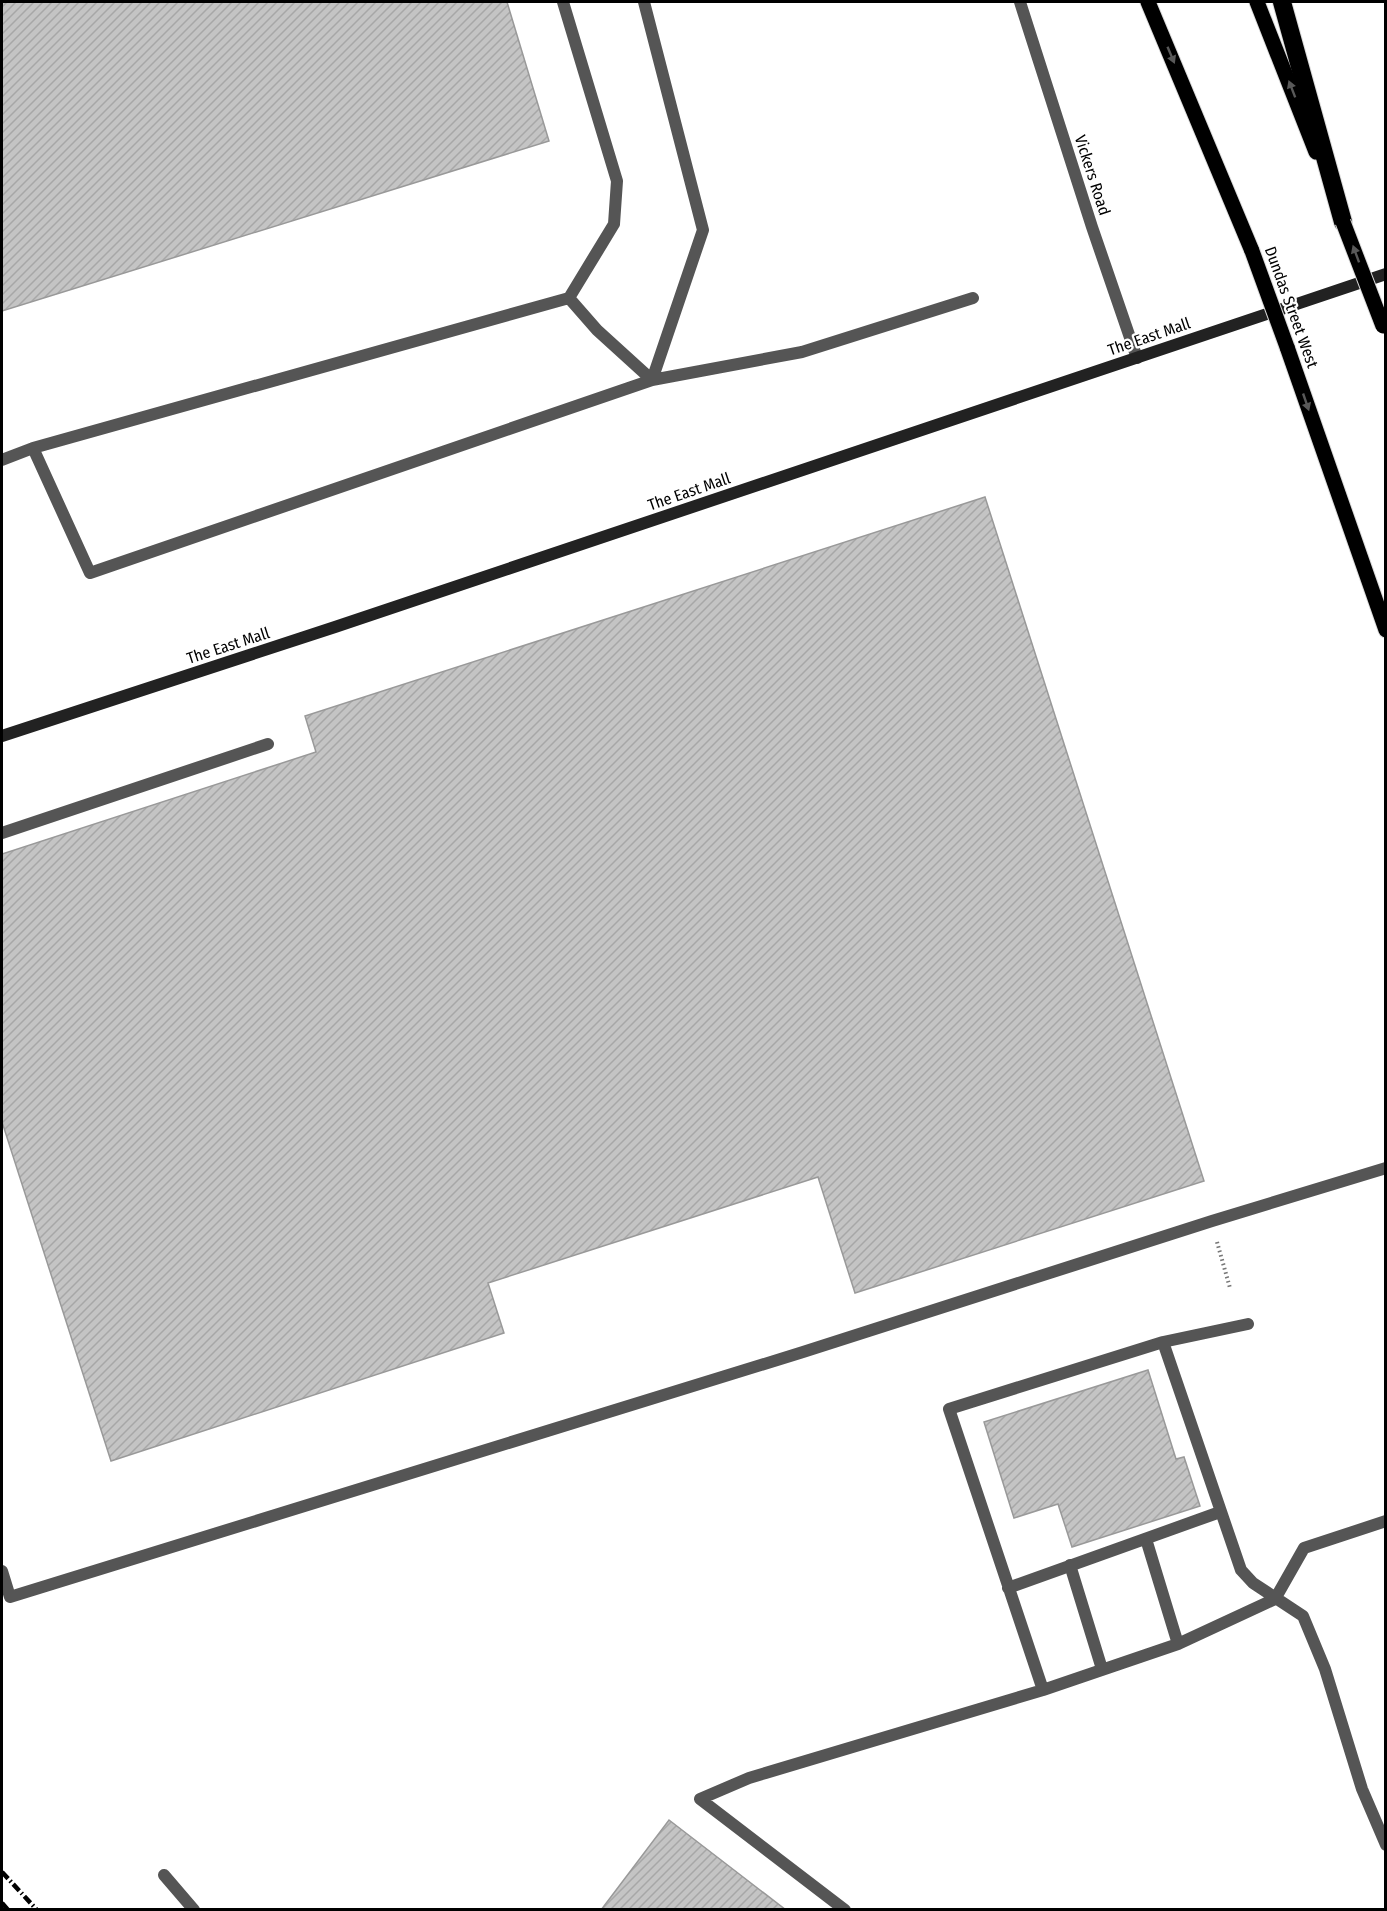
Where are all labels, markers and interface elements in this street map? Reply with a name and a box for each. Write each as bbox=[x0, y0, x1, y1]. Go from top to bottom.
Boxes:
one-way arrow bbox=[1166, 47, 1176, 65]
one-way arrow bbox=[1286, 80, 1296, 98]
street label: Vickers Road bbox=[1071, 133, 1114, 218]
street label: Dundas Street West bbox=[1261, 244, 1323, 371]
one-way arrow bbox=[1350, 245, 1360, 263]
street label: The East Mall bbox=[1105, 314, 1193, 359]
one-way arrow bbox=[1302, 393, 1312, 411]
street label: The East Mall bbox=[645, 469, 733, 514]
street label: The East Mall bbox=[184, 623, 272, 668]

